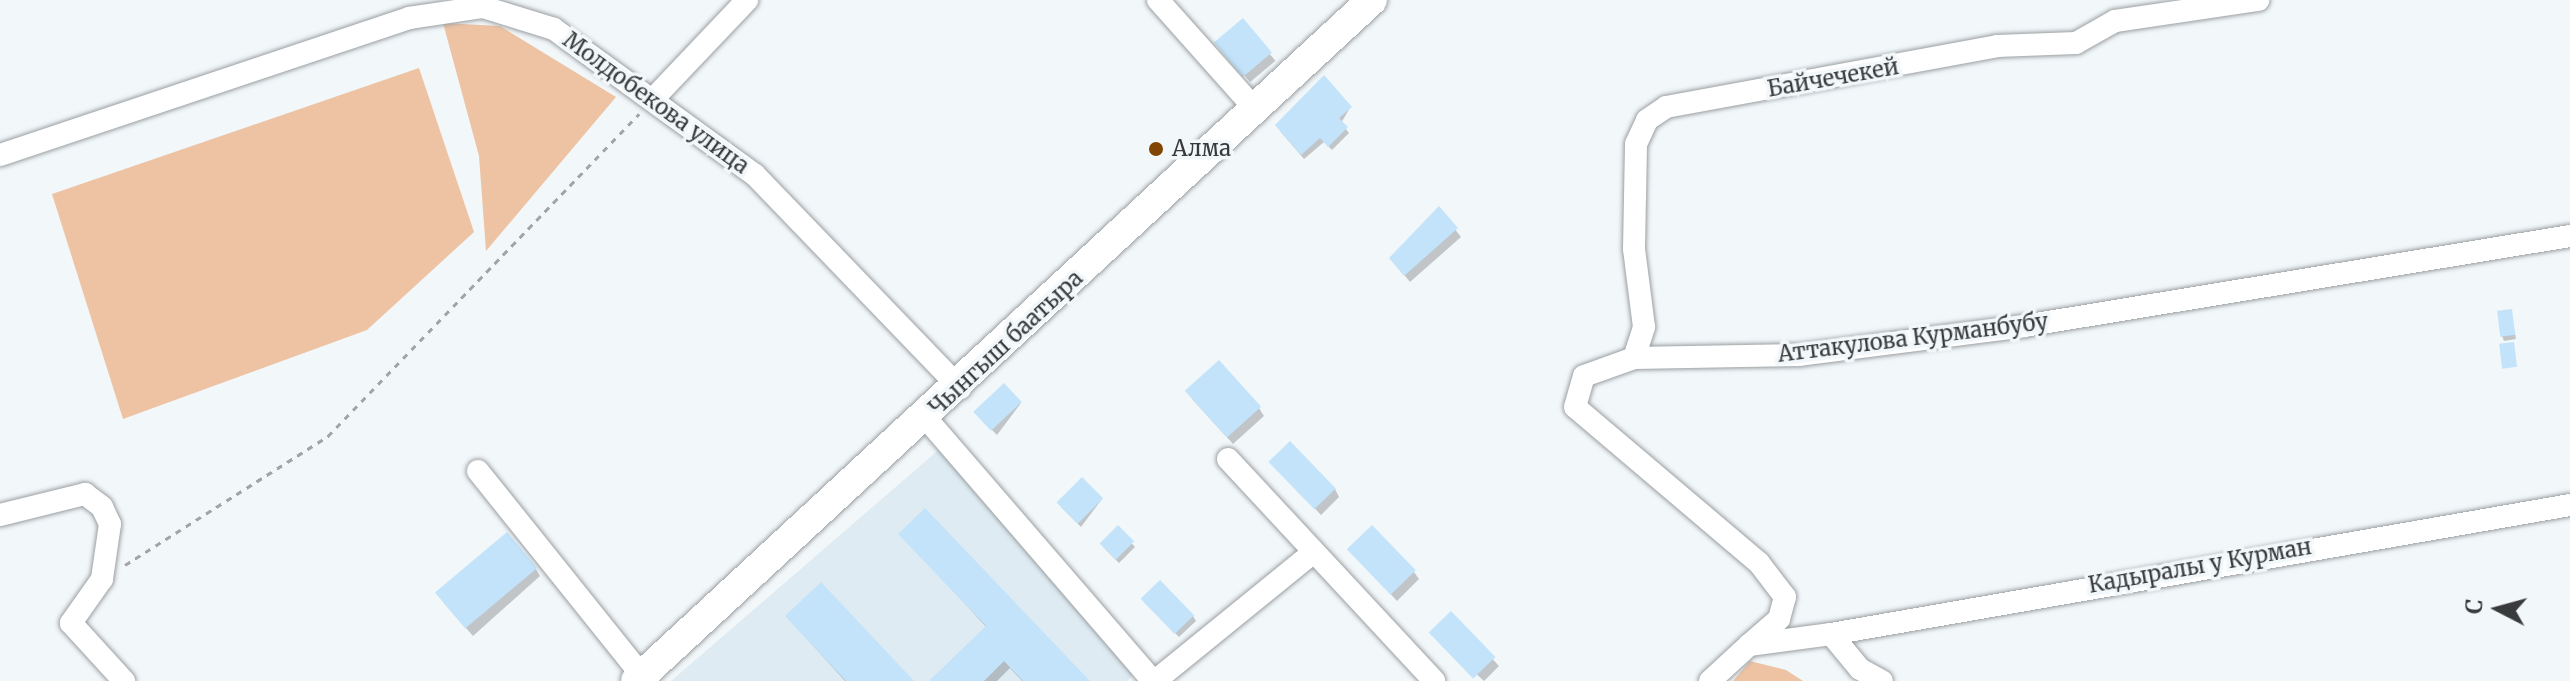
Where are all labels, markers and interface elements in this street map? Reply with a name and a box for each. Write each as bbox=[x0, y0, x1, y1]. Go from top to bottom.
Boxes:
street label: Молдобекова улица bbox=[558, 27, 754, 179]
street label: Байчечекей bbox=[1765, 53, 1901, 103]
place label: Алма bbox=[1172, 136, 1231, 162]
marker: Алма bbox=[1147, 140, 1165, 158]
street label: Чынгыш баатыра bbox=[924, 265, 1088, 421]
street label: Аттакулова Курманбубу bbox=[1776, 308, 2050, 368]
street label: Кадыралы у Курман bbox=[2086, 533, 2314, 599]
north arrow bbox=[2458, 569, 2538, 649]
text: С bbox=[2459, 598, 2489, 615]

